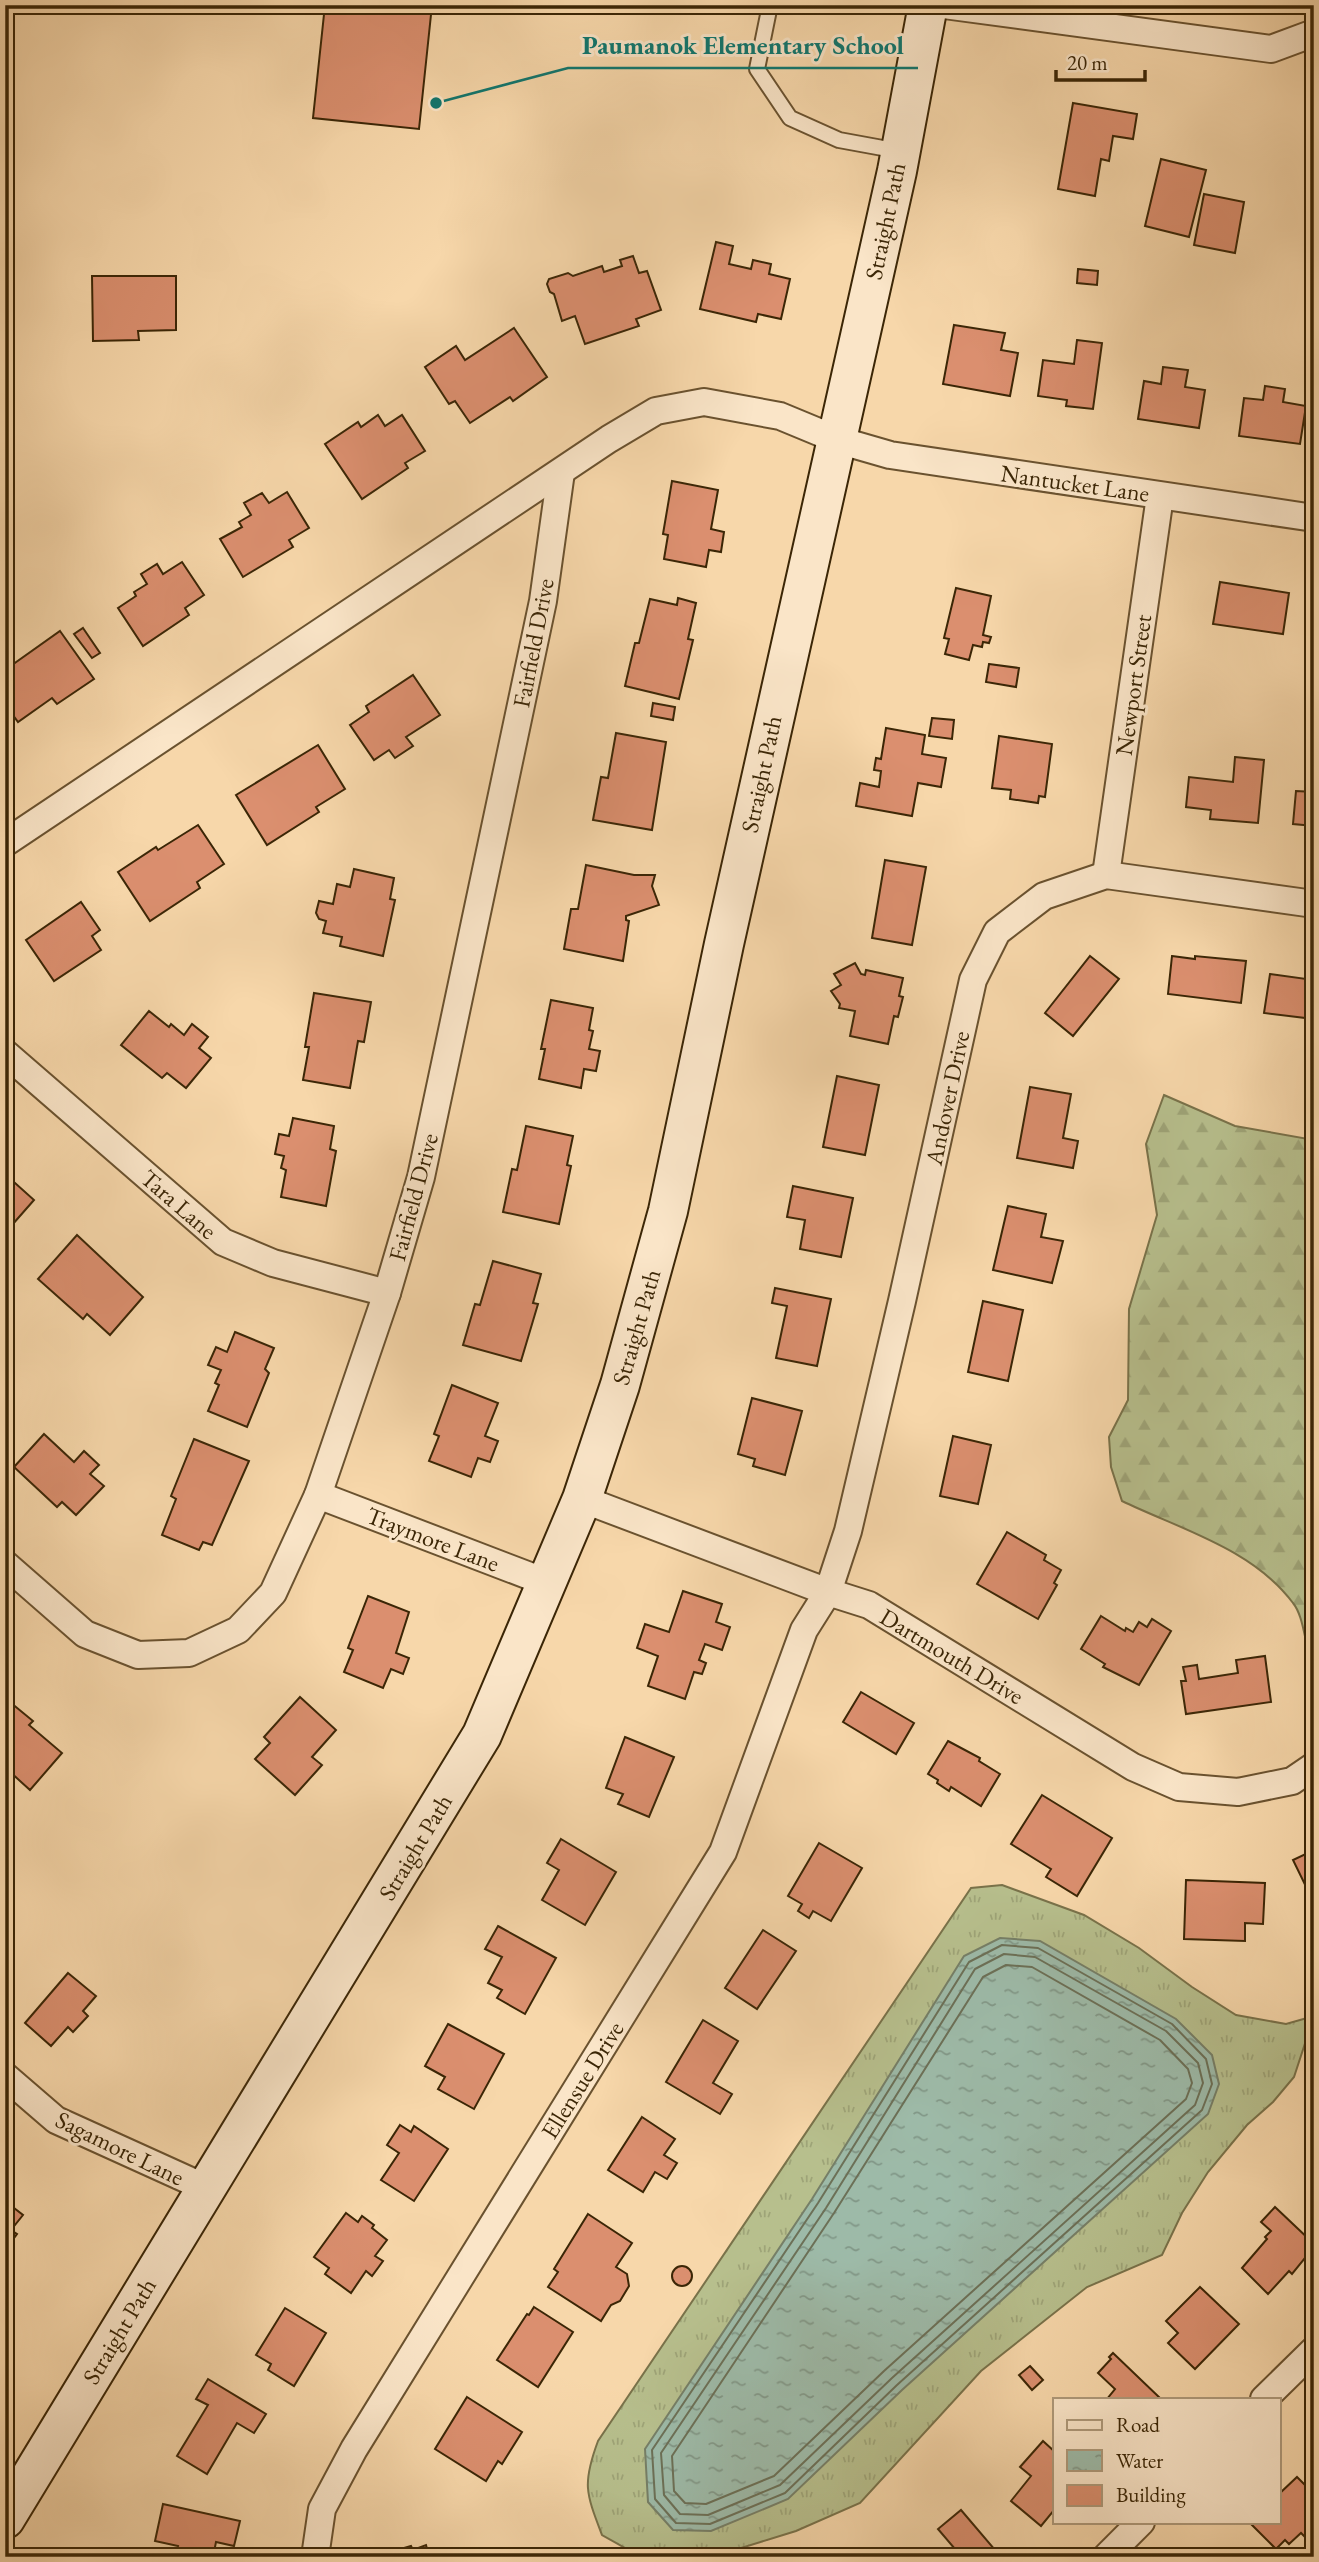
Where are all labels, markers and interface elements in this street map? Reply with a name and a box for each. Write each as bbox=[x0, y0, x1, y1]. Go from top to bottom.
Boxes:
callout: Paumanok Elementary School bbox=[568, 21, 918, 68]
text: Paumanok Elementary School bbox=[582, 28, 904, 62]
scale bar bbox=[1056, 38, 1146, 82]
text: 20 m bbox=[1067, 49, 1108, 76]
street label: Straight Path bbox=[857, 160, 913, 282]
street label: Nantucket Lane bbox=[999, 457, 1151, 509]
street label: Fairfield Drive bbox=[505, 576, 561, 710]
street label: Newport Street bbox=[1108, 612, 1158, 758]
street label: Straight Path bbox=[733, 713, 789, 835]
street label: Andover Drive bbox=[917, 1028, 976, 1169]
street label: Fairfield Drive bbox=[381, 1130, 445, 1264]
street label: Tara Lane bbox=[134, 1162, 224, 1246]
street label: Straight Path bbox=[605, 1266, 667, 1388]
street label: Traymore Lane bbox=[362, 1499, 504, 1579]
street label: Dartmouth Drive bbox=[874, 1601, 1030, 1711]
street label: Straight Path bbox=[371, 1788, 459, 1906]
street label: Ellensue Drive bbox=[534, 2015, 630, 2145]
street label: Sagamore Lane bbox=[51, 2104, 189, 2192]
street label: Straight Path bbox=[75, 2272, 163, 2390]
legend bbox=[1053, 2398, 1280, 2524]
text: Road bbox=[1116, 2411, 1160, 2438]
text: Water bbox=[1116, 2447, 1163, 2474]
text: Building bbox=[1116, 2481, 1186, 2508]

